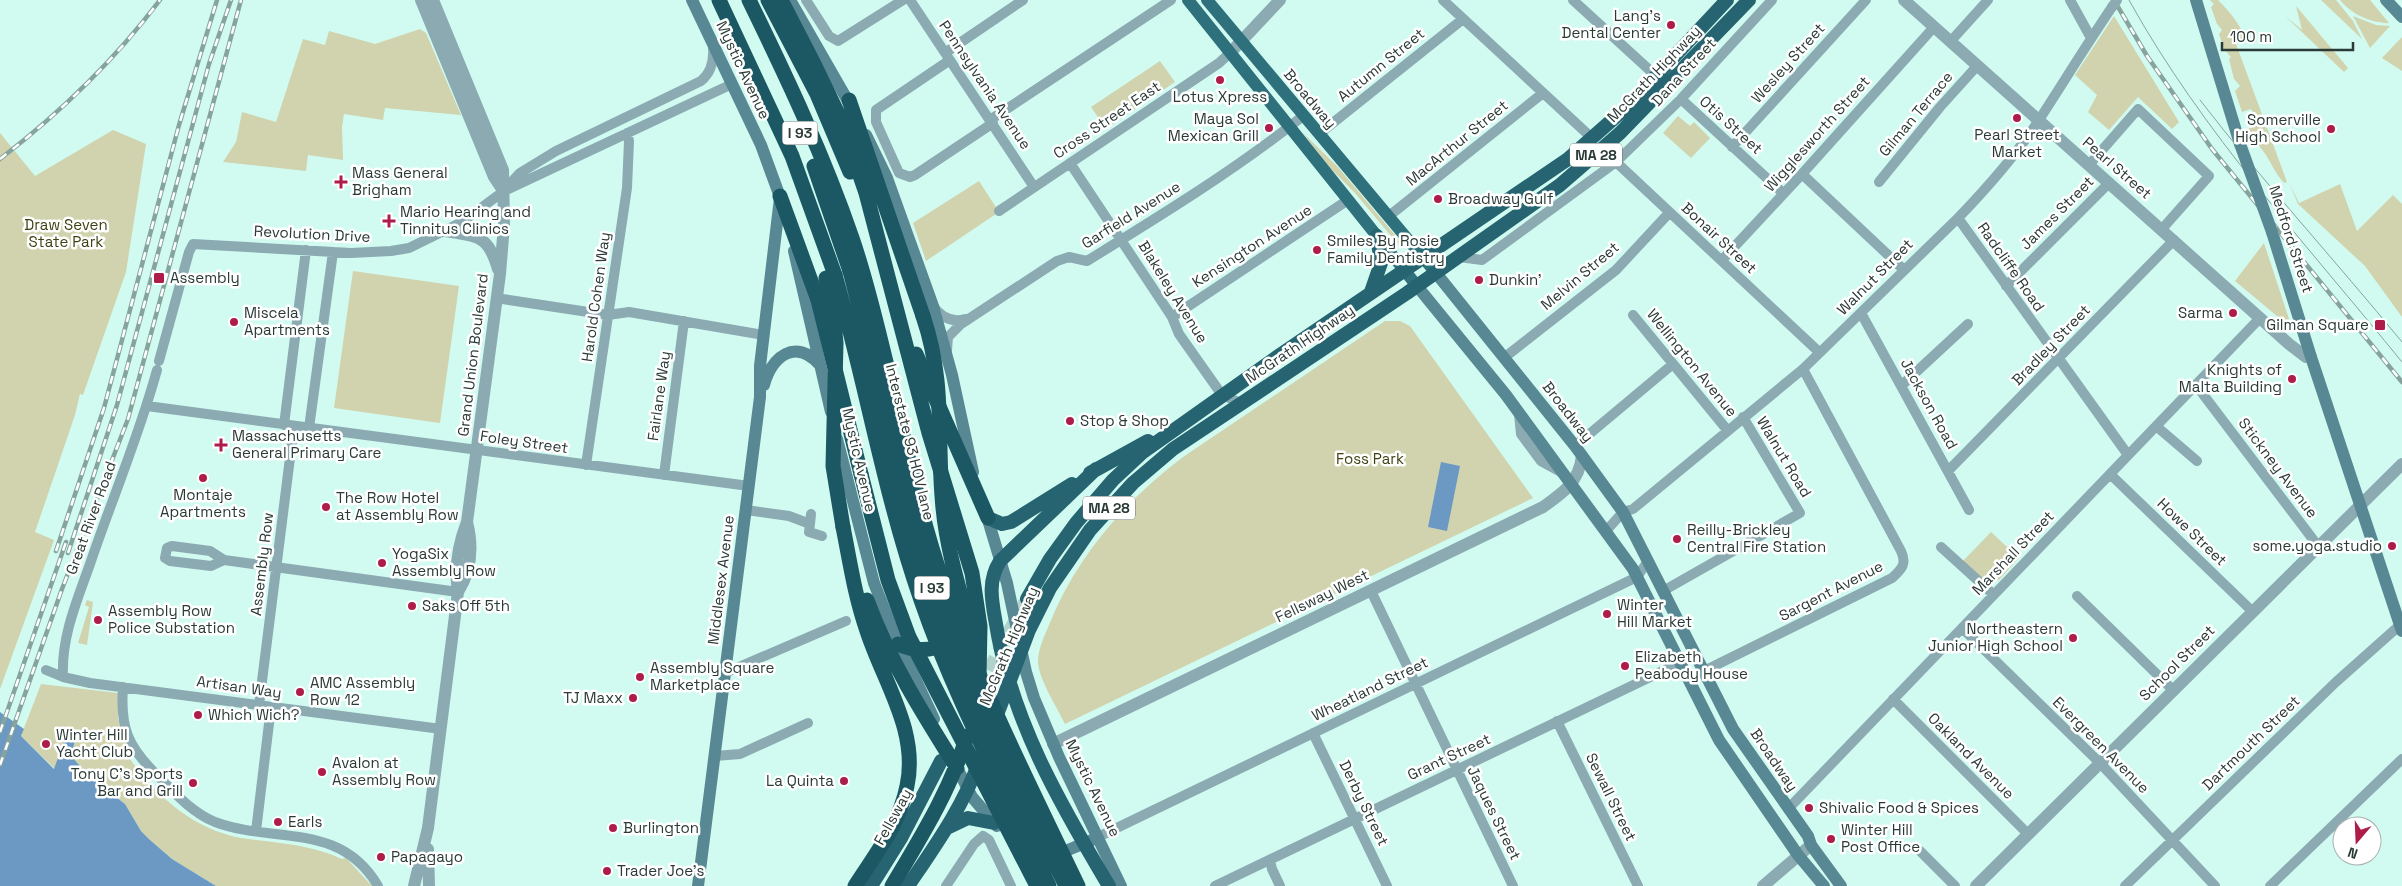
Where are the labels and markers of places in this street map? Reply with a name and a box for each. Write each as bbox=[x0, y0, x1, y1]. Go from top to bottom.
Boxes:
place label: Lang's Dental Center bbox=[1562, 6, 1661, 42]
marker: Lang's Dental Center bbox=[1665, 19, 1677, 31]
marker: Lotus Xpress bbox=[1214, 74, 1226, 86]
place label: Lotus Xpress bbox=[1173, 87, 1267, 106]
place label: Maya Sol Mexican Grill bbox=[1168, 109, 1259, 145]
place label: Somerville High School bbox=[2235, 110, 2321, 146]
marker: Pearl Street Market bbox=[2011, 112, 2023, 124]
marker: Maya Sol Mexican Grill bbox=[1263, 122, 1275, 134]
marker: Somerville High School bbox=[2325, 123, 2337, 135]
place label: Pearl Street Market bbox=[1974, 125, 2060, 161]
place label: Mass General Brigham bbox=[352, 163, 448, 199]
marker: Mass General Brigham bbox=[334, 175, 348, 189]
place label: Broadway Gulf bbox=[1448, 189, 1554, 208]
marker: Broadway Gulf bbox=[1432, 193, 1444, 205]
place label: Mario Hearing and Tinnitus Clinics bbox=[400, 202, 531, 238]
marker: Mario Hearing and Tinnitus Clinics bbox=[382, 214, 396, 228]
place label: Smiles By Rosie Family Dentistry bbox=[1327, 231, 1445, 267]
marker: Smiles By Rosie Family Dentistry bbox=[1311, 244, 1323, 256]
place label: Assembly bbox=[170, 268, 240, 287]
place label: Dunkin' bbox=[1489, 270, 1542, 289]
marker: Assembly bbox=[152, 271, 166, 285]
marker: Dunkin' bbox=[1473, 274, 1485, 286]
place label: Miscela Apartments bbox=[244, 303, 330, 339]
place label: Sarma bbox=[2178, 303, 2223, 322]
marker: Sarma bbox=[2227, 307, 2239, 319]
place label: Gilman Square bbox=[2266, 315, 2369, 334]
marker: Miscela Apartments bbox=[228, 316, 240, 328]
marker: Gilman Square bbox=[2373, 318, 2387, 332]
place label: Knights of Malta Building bbox=[2179, 360, 2282, 396]
marker: Knights of Malta Building bbox=[2286, 373, 2298, 385]
place label: Stop & Shop bbox=[1080, 411, 1169, 430]
marker: Stop & Shop bbox=[1064, 415, 1076, 427]
place label: Massachusetts General Primary Care bbox=[232, 426, 382, 462]
marker: Massachusetts General Primary Care bbox=[214, 438, 228, 452]
marker: Montaje Apartments bbox=[197, 472, 209, 484]
place label: Montaje Apartments bbox=[160, 485, 246, 521]
place label: The Row Hotel at Assembly Row bbox=[336, 488, 459, 524]
marker: The Row Hotel at Assembly Row bbox=[320, 501, 332, 513]
place label: Reilly-Brickley Central Fire Station bbox=[1687, 520, 1826, 556]
marker: Reilly-Brickley Central Fire Station bbox=[1671, 533, 1683, 545]
place label: some.yoga.studio bbox=[2252, 536, 2382, 555]
marker: some.yoga.studio bbox=[2386, 540, 2398, 552]
place label: YogaSix Assembly Row bbox=[392, 544, 496, 580]
marker: YogaSix Assembly Row bbox=[376, 557, 388, 569]
place label: Winter Hill Market bbox=[1617, 595, 1692, 631]
place label: Saks Off 5th bbox=[422, 596, 510, 615]
marker: Saks Off 5th bbox=[406, 600, 418, 612]
place label: Assembly Row Police Substation bbox=[108, 601, 235, 637]
marker: Winter Hill Market bbox=[1601, 608, 1613, 620]
marker: Assembly Row Police Substation bbox=[92, 614, 104, 626]
place label: Northeastern Junior High School bbox=[1928, 619, 2063, 655]
marker: Northeastern Junior High School bbox=[2067, 632, 2079, 644]
place label: Elizabeth Peabody House bbox=[1635, 647, 1748, 683]
place label: Assembly Square Marketplace bbox=[650, 658, 774, 694]
marker: Elizabeth Peabody House bbox=[1619, 660, 1631, 672]
marker: Assembly Square Marketplace bbox=[634, 671, 646, 683]
place label: AMC Assembly Row 12 bbox=[310, 673, 415, 709]
marker: AMC Assembly Row 12 bbox=[294, 686, 306, 698]
place label: TJ Maxx bbox=[563, 688, 623, 707]
marker: TJ Maxx bbox=[627, 692, 639, 704]
place label: Which Wich? bbox=[208, 705, 300, 724]
marker: Which Wich? bbox=[192, 709, 204, 721]
place label: Winter Hill Yacht Club bbox=[56, 725, 133, 761]
marker: Winter Hill Yacht Club bbox=[40, 738, 52, 750]
place label: Avalon at Assembly Row bbox=[332, 753, 436, 789]
place label: Tony C's Sports Bar and Grill bbox=[71, 764, 183, 800]
marker: Avalon at Assembly Row bbox=[316, 766, 328, 778]
place label: La Quinta bbox=[766, 771, 834, 790]
marker: La Quinta bbox=[838, 775, 850, 787]
marker: Tony C's Sports Bar and Grill bbox=[187, 777, 199, 789]
place label: Shivalic Food & Spices bbox=[1819, 798, 1979, 817]
marker: Shivalic Food & Spices bbox=[1803, 802, 1815, 814]
place label: Earls bbox=[288, 812, 322, 831]
marker: Earls bbox=[272, 816, 284, 828]
place label: Burlington bbox=[623, 818, 699, 837]
place label: Winter Hill Post Office bbox=[1841, 820, 1920, 856]
marker: Burlington bbox=[607, 822, 619, 834]
marker: Winter Hill Post Office bbox=[1825, 833, 1837, 845]
place label: Papagayo bbox=[391, 847, 463, 866]
marker: Papagayo bbox=[375, 851, 387, 863]
place label: Trader Joe's bbox=[617, 861, 704, 880]
marker: Trader Joe's bbox=[601, 865, 613, 877]

